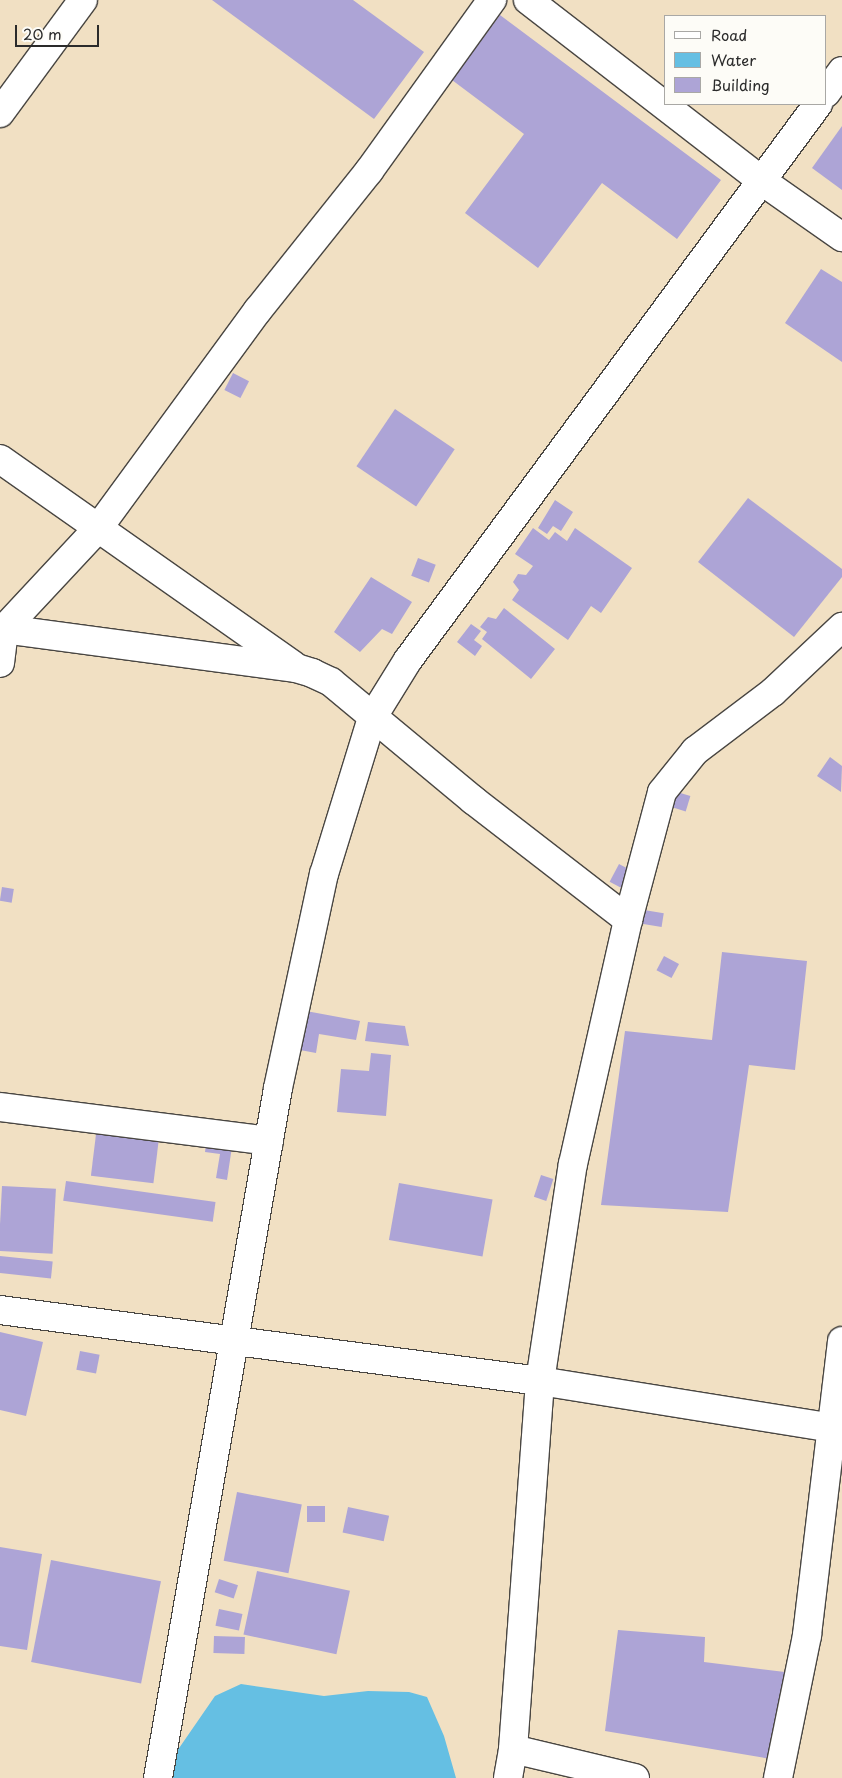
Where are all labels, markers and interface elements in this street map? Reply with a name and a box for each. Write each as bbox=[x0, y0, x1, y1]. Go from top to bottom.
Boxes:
scale bar bbox=[18, 15, 101, 47]
legend bbox=[664, 15, 827, 105]
text: 20 m bbox=[23, 22, 62, 45]
text: Road bbox=[711, 23, 747, 46]
text: Water bbox=[711, 48, 756, 71]
text: Building bbox=[711, 73, 770, 96]

